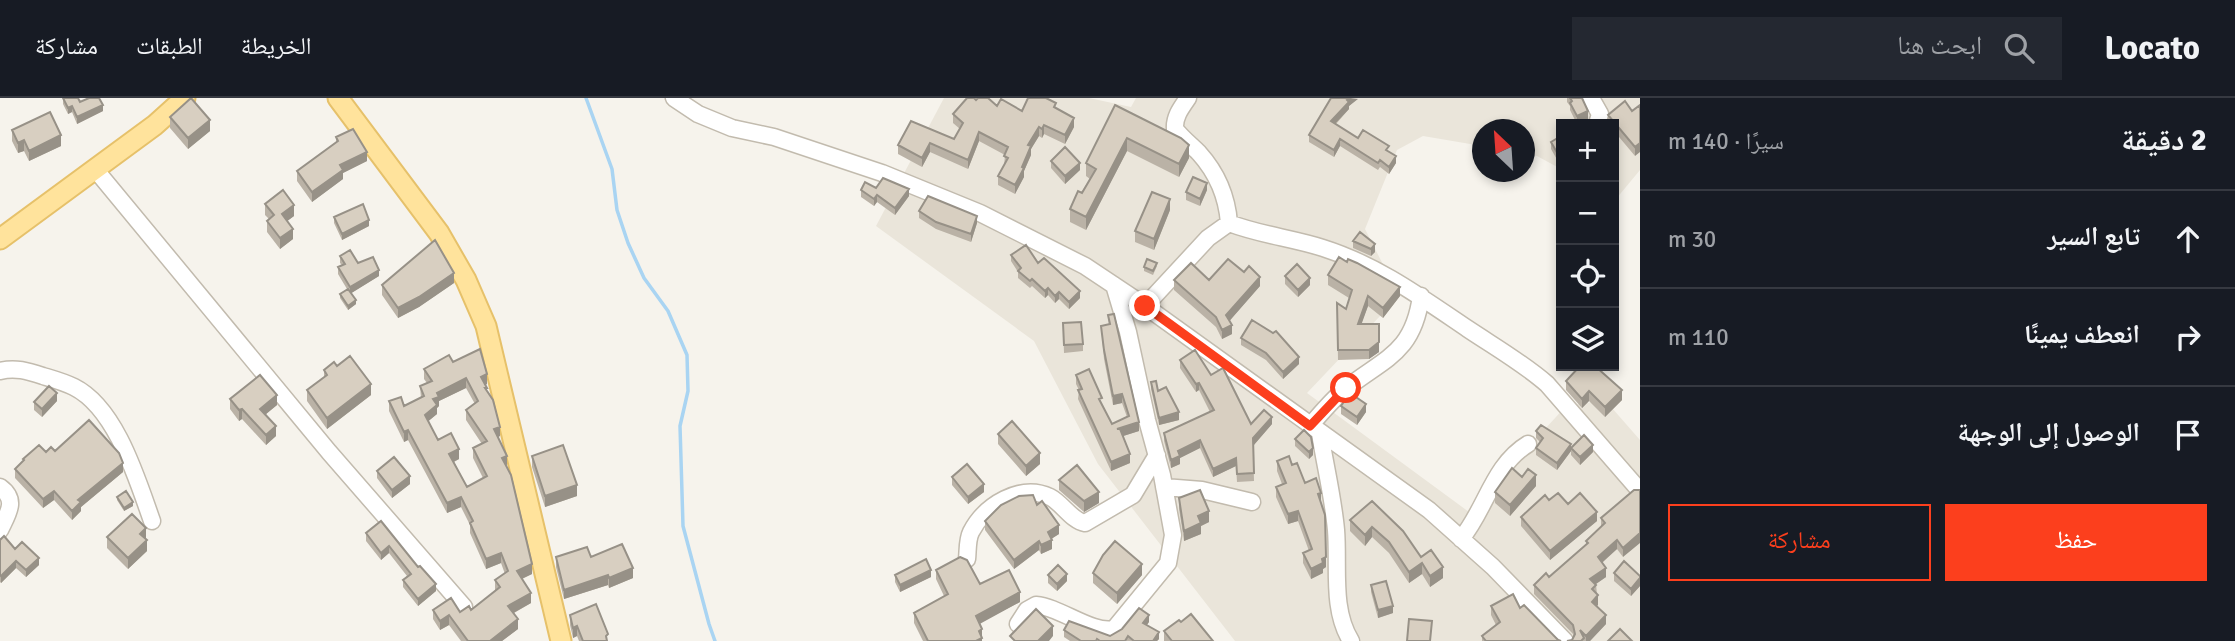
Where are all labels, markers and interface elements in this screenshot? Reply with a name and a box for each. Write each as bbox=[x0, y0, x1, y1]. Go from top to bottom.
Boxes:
search box bbox=[1572, 17, 2062, 80]
text: Locato bbox=[2104, 28, 2200, 69]
icon: search bbox=[2000, 29, 2038, 67]
text: ابحث هنا bbox=[1897, 30, 1982, 62]
text: مشاركة bbox=[35, 31, 98, 61]
text: الطبقات bbox=[136, 31, 203, 61]
text: الخريطة bbox=[241, 31, 311, 61]
north arrow bbox=[1472, 119, 1535, 182]
map controls bbox=[1556, 119, 1619, 371]
button: + bbox=[1556, 119, 1619, 182]
text: 2 دقيقة bbox=[2121, 122, 2207, 159]
text: سيرًا · 140 m bbox=[1668, 127, 1784, 156]
button: − bbox=[1556, 182, 1619, 245]
icon: ahead bbox=[2169, 220, 2207, 258]
text: تابع السير bbox=[2048, 221, 2140, 253]
text: 30 m bbox=[1668, 225, 1716, 254]
button: locate bbox=[1556, 245, 1619, 308]
route end bbox=[1129, 290, 1160, 321]
button: layers bbox=[1556, 308, 1619, 371]
icon: right bbox=[2169, 318, 2207, 356]
text: انعطف يمينًا bbox=[2024, 319, 2140, 351]
text: 110 m bbox=[1668, 323, 1729, 352]
route start bbox=[1330, 372, 1361, 403]
icon: arrive bbox=[2169, 416, 2207, 454]
text: الوصول إلى الوجهة bbox=[1958, 417, 2140, 449]
button: مشاركة bbox=[1668, 504, 1931, 581]
button: حفظ bbox=[1945, 504, 2207, 581]

